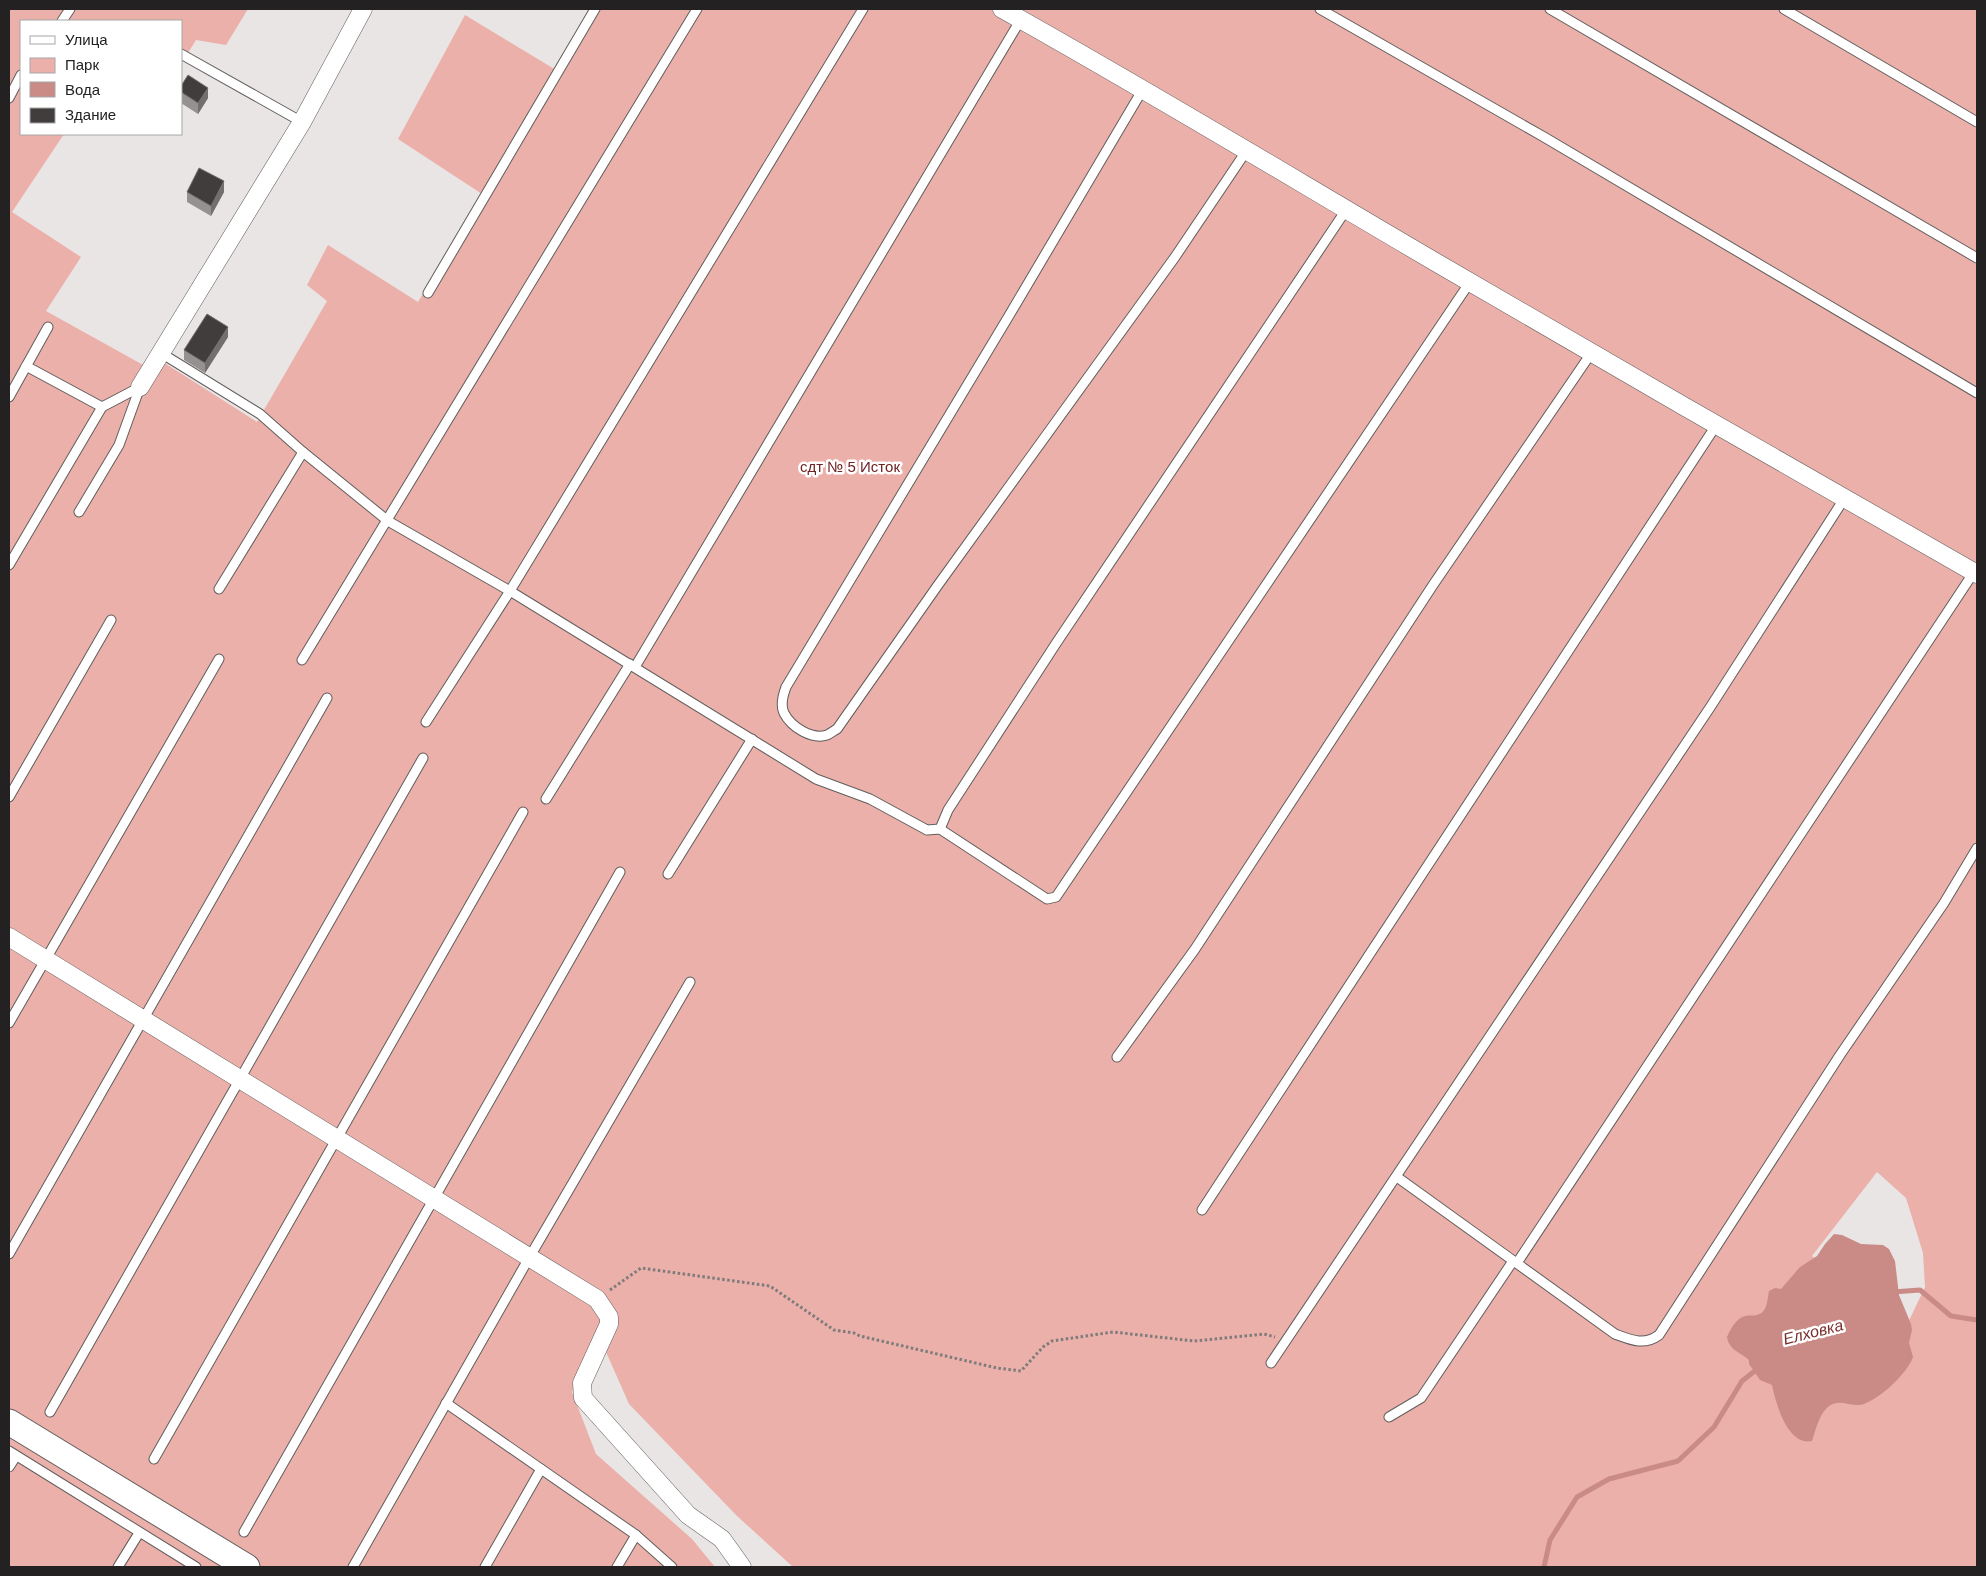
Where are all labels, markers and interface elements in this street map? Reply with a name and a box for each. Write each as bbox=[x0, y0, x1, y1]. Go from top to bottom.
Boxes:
legend bbox=[20, 20, 182, 135]
text: Улица bbox=[65, 31, 108, 48]
text: Парк bbox=[65, 56, 99, 73]
text: Вода bbox=[65, 81, 101, 98]
text: Здание bbox=[65, 106, 116, 123]
park label: сдт № 5 Исток bbox=[800, 458, 900, 475]
water label: Елховка bbox=[1781, 1316, 1845, 1348]

